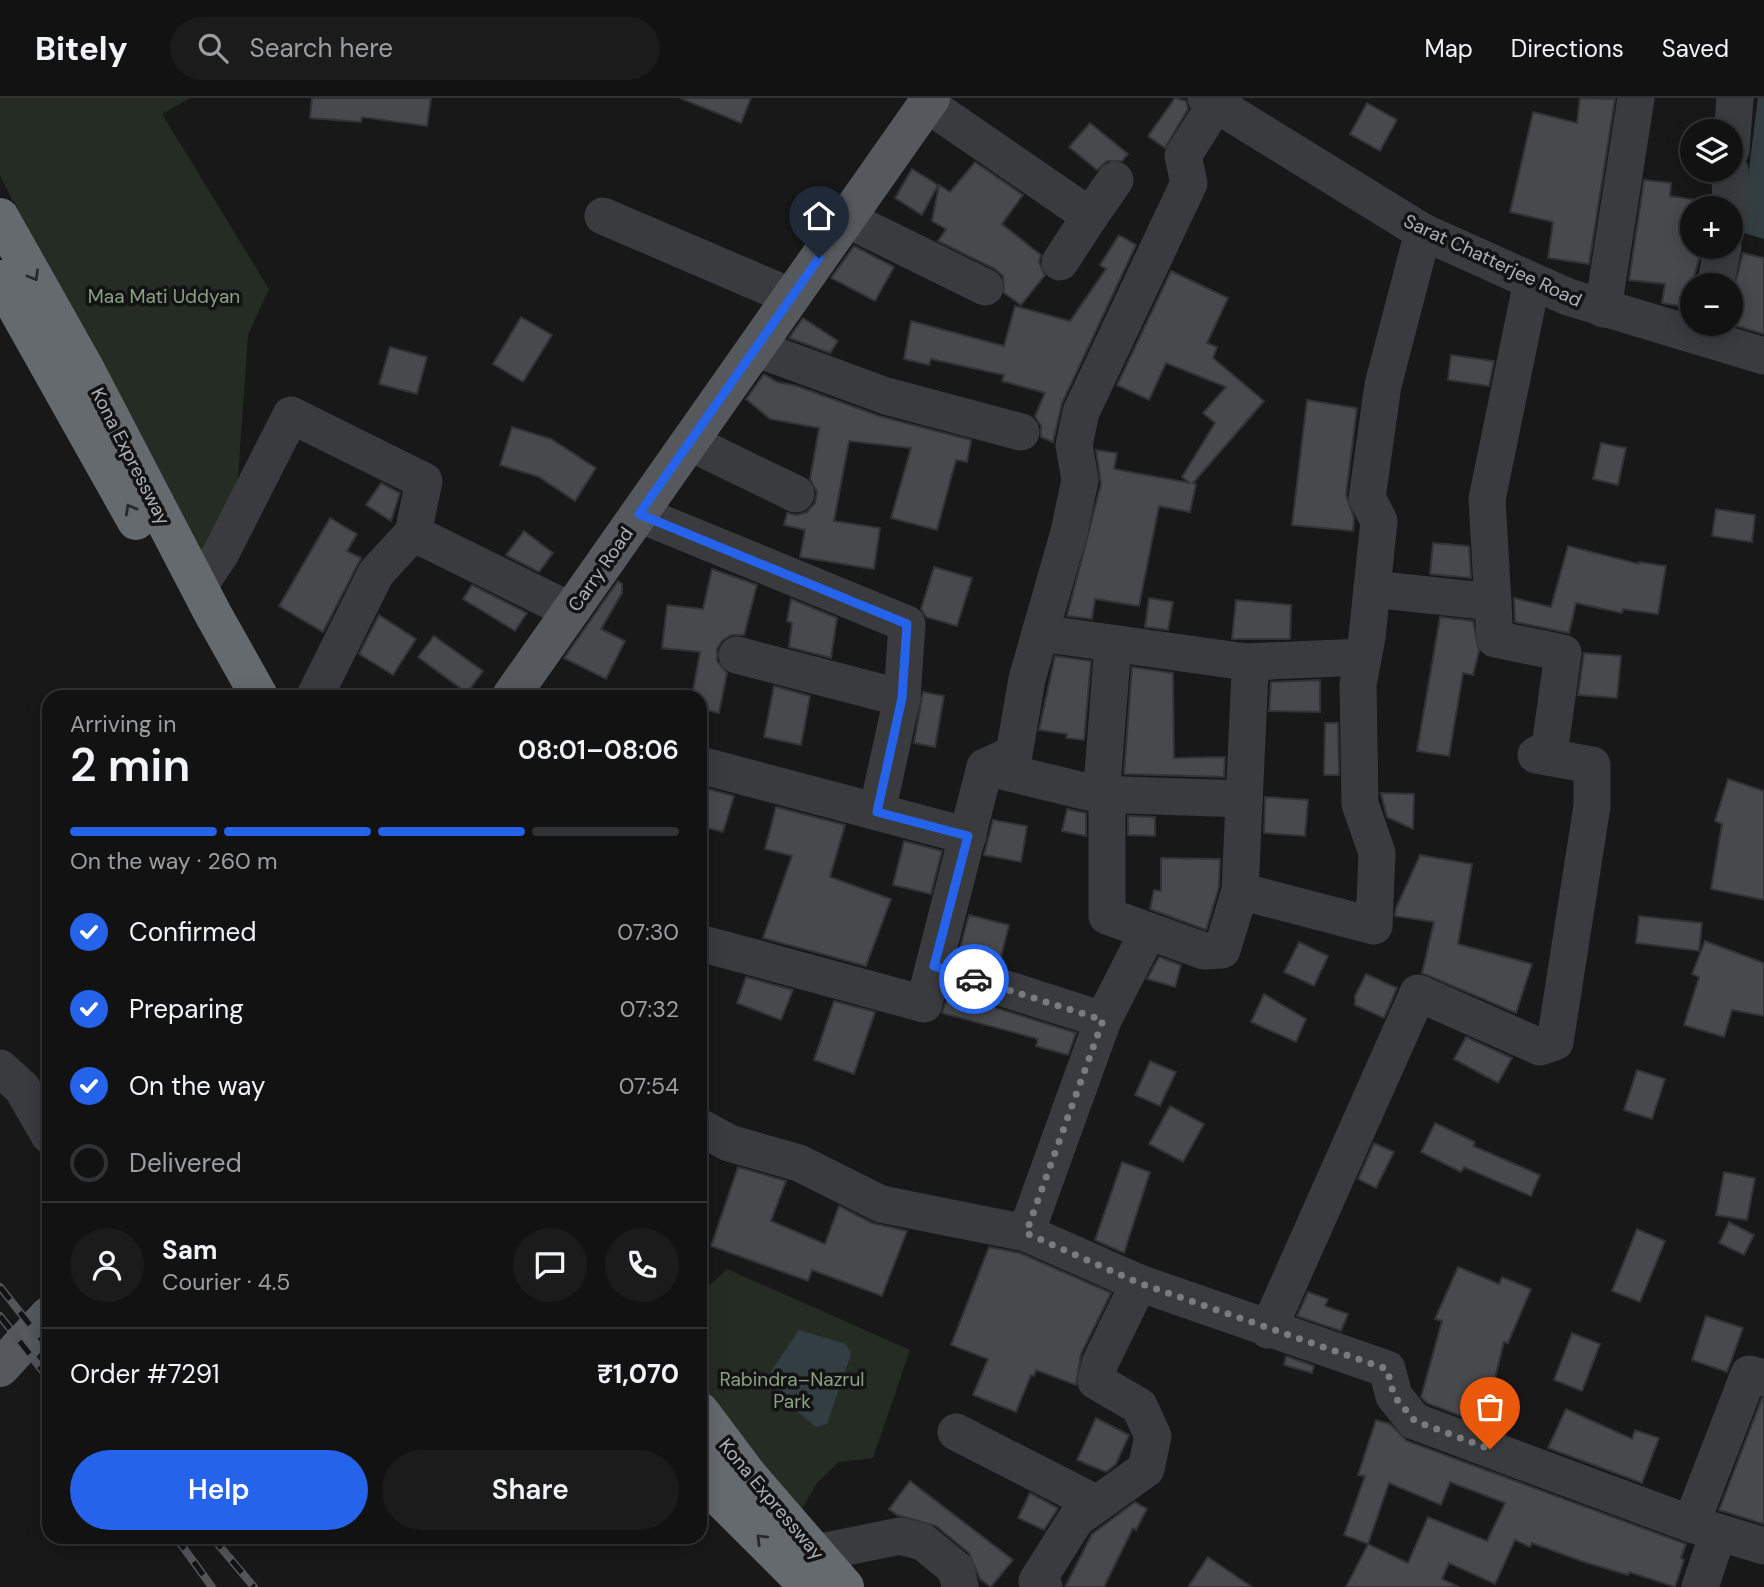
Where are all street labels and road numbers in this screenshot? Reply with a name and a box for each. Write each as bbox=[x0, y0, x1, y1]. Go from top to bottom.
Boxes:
street label: Sarat Chatterjee Road bbox=[1400, 208, 1586, 313]
street label: Kona Expressway bbox=[85, 383, 176, 530]
street label: Carry Road bbox=[562, 522, 639, 617]
street label: Kona Expressway bbox=[713, 1433, 830, 1566]

